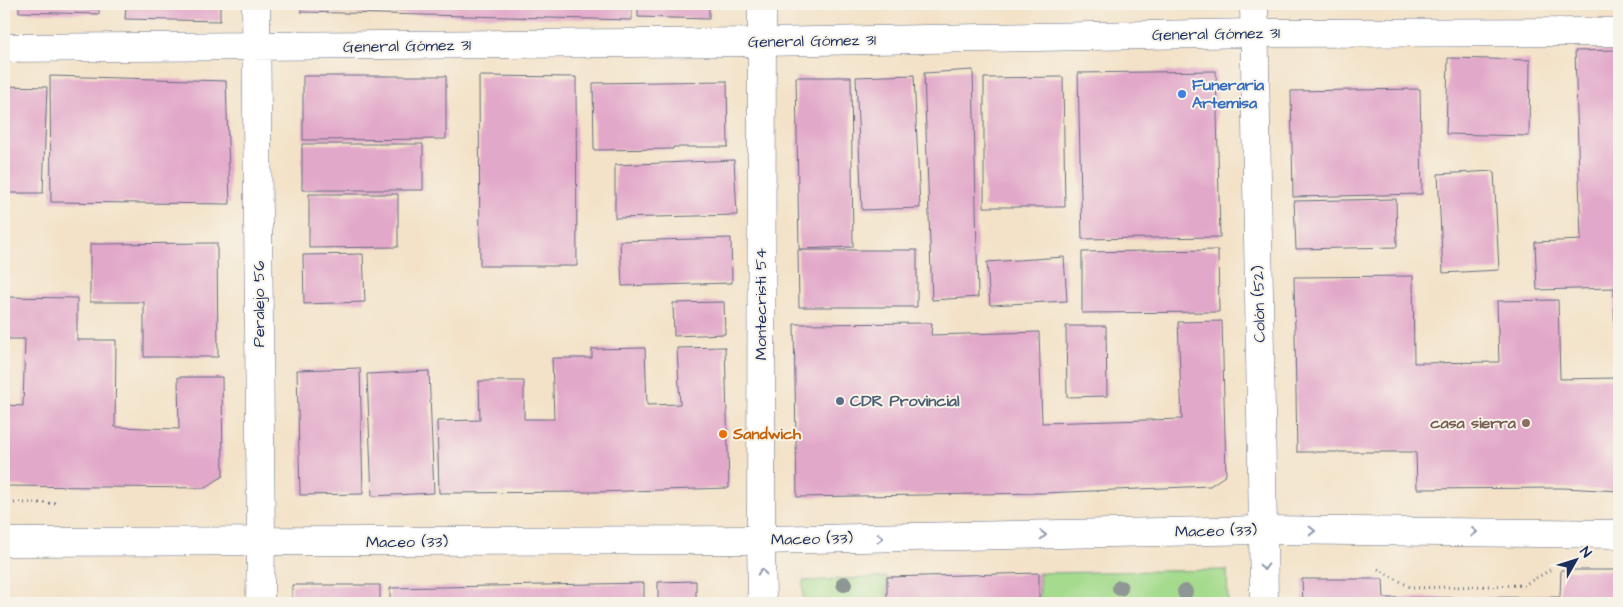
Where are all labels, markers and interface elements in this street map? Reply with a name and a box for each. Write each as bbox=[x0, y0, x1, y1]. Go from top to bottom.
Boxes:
street label: General Gómez 31 bbox=[1152, 22, 1280, 46]
street label: General Gómez 31 bbox=[748, 29, 876, 53]
street label: General Gómez 31 bbox=[343, 34, 471, 58]
place label: Funeraria Artemisa bbox=[1192, 74, 1265, 114]
marker: Funeraria Artemisa bbox=[1176, 88, 1188, 100]
street label: Montecristi 54 bbox=[750, 248, 772, 360]
street label: Peralejo 56 bbox=[248, 261, 270, 347]
street label: Colón (52) bbox=[1247, 265, 1271, 343]
place label: CDR Provincial bbox=[850, 390, 960, 412]
marker: CDR Provincial bbox=[834, 395, 846, 407]
place label: casa sierra bbox=[1430, 412, 1517, 434]
marker: casa sierra bbox=[1520, 417, 1532, 429]
place label: Sandwich bbox=[732, 423, 802, 445]
marker: Sandwich bbox=[717, 428, 729, 440]
street label: Maceo (33) bbox=[1175, 519, 1258, 543]
one-way arrow bbox=[1308, 526, 1316, 536]
street label: Maceo (33) bbox=[771, 527, 854, 551]
one-way arrow bbox=[1471, 527, 1479, 537]
one-way arrow bbox=[1039, 530, 1047, 540]
street label: Maceo (33) bbox=[366, 531, 448, 553]
one-way arrow bbox=[876, 533, 884, 543]
north arrow bbox=[1550, 534, 1600, 584]
text: N bbox=[1575, 543, 1596, 562]
one-way arrow bbox=[1259, 563, 1269, 571]
one-way arrow bbox=[757, 568, 767, 576]

